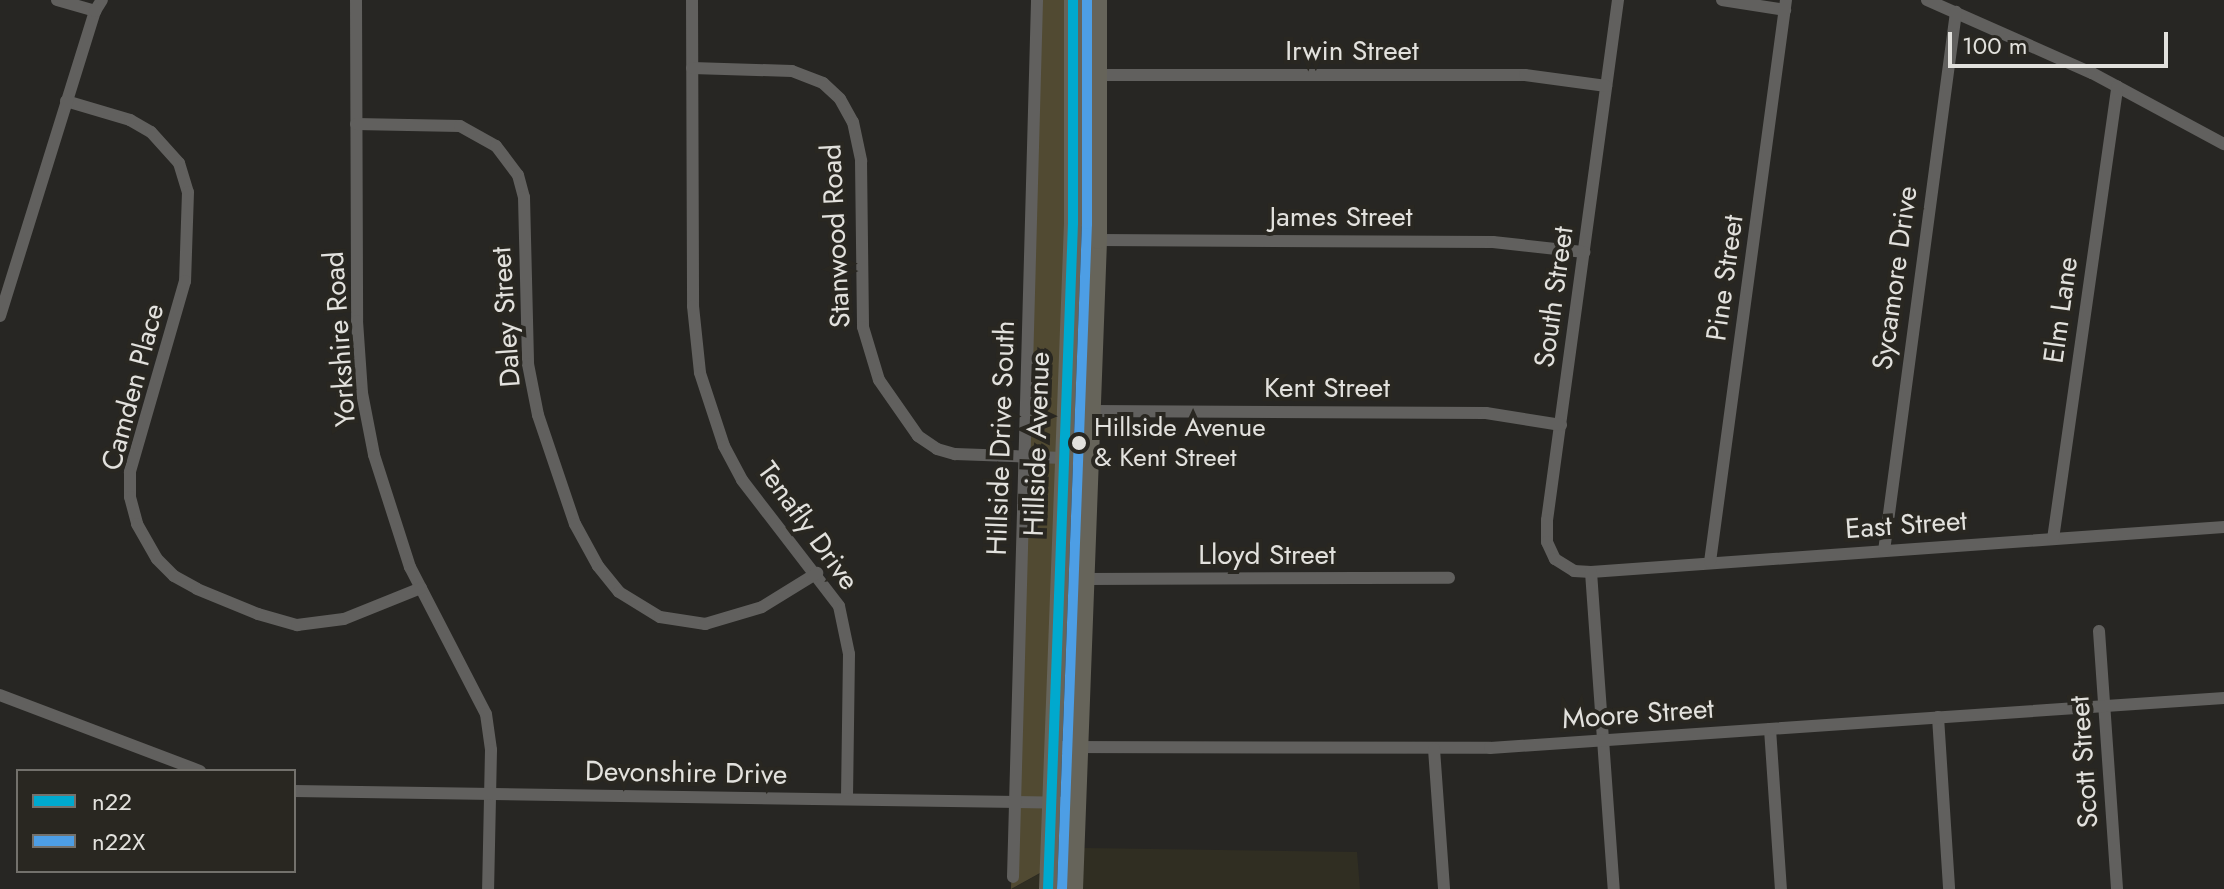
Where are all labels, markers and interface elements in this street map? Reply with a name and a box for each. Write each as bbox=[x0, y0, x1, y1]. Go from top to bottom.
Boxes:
scale bar bbox=[1952, 16, 2172, 66]
text: 100 m bbox=[1962, 28, 2028, 63]
street label: Irwin Street bbox=[1285, 34, 1419, 68]
street label: Stanwood Road bbox=[814, 143, 858, 329]
street label: Sycamore Drive bbox=[1865, 184, 1925, 372]
street label: James Street bbox=[1270, 200, 1412, 234]
street label: Pine Street bbox=[1700, 213, 1750, 343]
street label: South Street bbox=[1527, 224, 1581, 370]
street label: Daley Street bbox=[484, 246, 528, 388]
street label: Yorkshire Road bbox=[317, 250, 363, 428]
street label: Elm Lane bbox=[2037, 255, 2085, 365]
street label: Camden Place bbox=[95, 300, 171, 474]
street label: Hillside Drive South bbox=[980, 320, 1022, 556]
street label: Hillside Avenue bbox=[1017, 351, 1057, 537]
street label: Kent Street bbox=[1264, 371, 1390, 405]
place label: Hillside Avenue & Kent Street bbox=[1094, 412, 1266, 474]
marker: Hillside Avenue & Kent Street bbox=[1071, 435, 1087, 451]
street label: Tenafly Drive bbox=[750, 455, 866, 597]
street label: East Street bbox=[1844, 504, 1968, 546]
street label: Lloyd Street bbox=[1198, 538, 1336, 572]
street label: Moore Street bbox=[1561, 692, 1715, 736]
street label: Scott Street bbox=[2063, 695, 2105, 829]
street label: Devonshire Drive bbox=[585, 754, 787, 792]
legend bbox=[16, 769, 296, 873]
text: n22 bbox=[92, 784, 132, 819]
text: n22X bbox=[92, 824, 145, 859]

